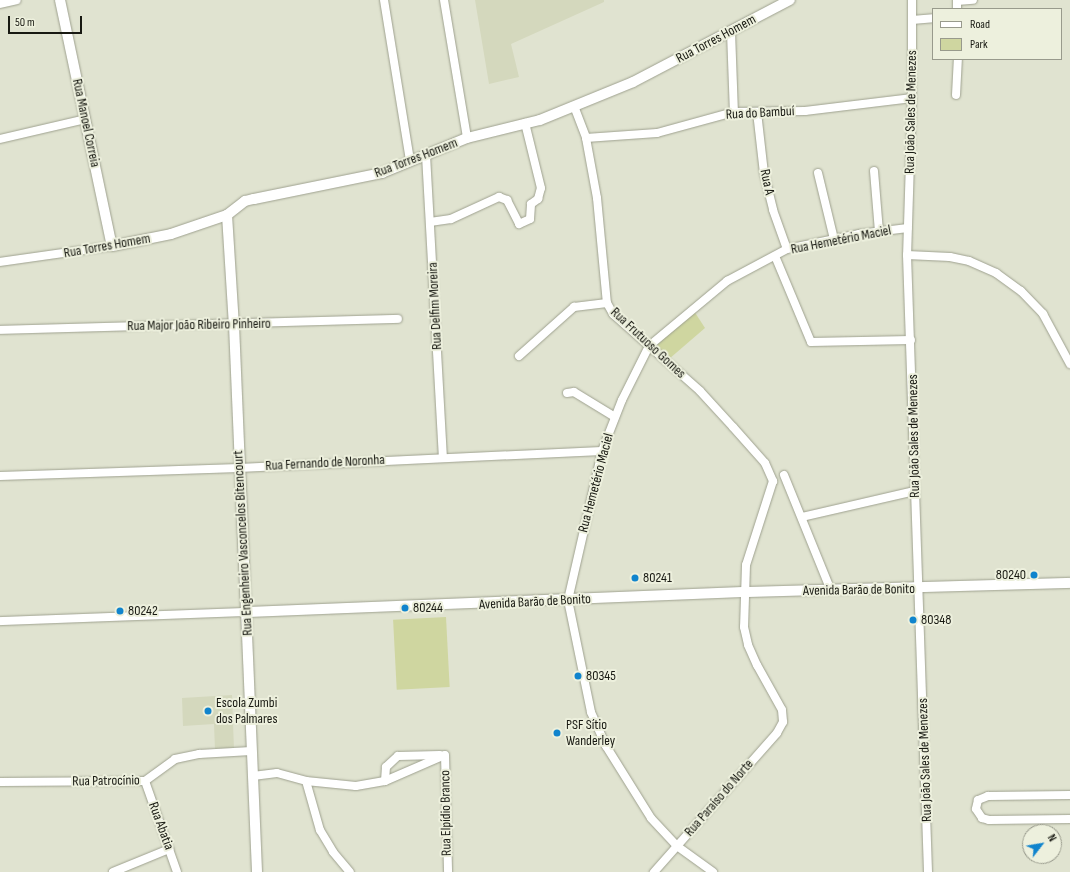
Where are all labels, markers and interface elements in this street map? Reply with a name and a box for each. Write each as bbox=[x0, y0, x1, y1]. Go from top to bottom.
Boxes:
scale bar bbox=[10, 8, 84, 34]
legend bbox=[932, 8, 1062, 60]
street label: Rua Torres Homem bbox=[673, 11, 759, 67]
text: 50 m bbox=[15, 15, 35, 30]
text: Road bbox=[970, 17, 990, 32]
text: Park bbox=[970, 37, 988, 52]
street label: Rua João Sales de Menezes bbox=[902, 50, 920, 174]
street label: Rua Manoel Correia bbox=[68, 77, 104, 169]
street label: Rua do Bambuí bbox=[725, 103, 795, 123]
street label: Rua Torres Homem bbox=[372, 134, 460, 182]
street label: Rua A bbox=[756, 168, 778, 196]
street label: Rua Hemetério Maciel bbox=[789, 222, 893, 258]
street label: Rua Torres Homem bbox=[62, 230, 152, 262]
street label: Rua Delfim Moreira bbox=[424, 262, 446, 350]
street label: Rua Frutuoso Gomes bbox=[607, 304, 689, 382]
street label: Rua Major João Ribeiro Pinheiro bbox=[127, 315, 271, 335]
street label: Rua João Sales de Menezes bbox=[905, 374, 923, 498]
street label: Rua Hemetério Maciel bbox=[575, 432, 617, 534]
street label: Rua Engenheiro Vasconcelos Bitencourt bbox=[230, 450, 256, 636]
street label: Rua Fernando de Noronha bbox=[265, 451, 385, 475]
place label: 80240 bbox=[996, 567, 1026, 583]
place label: 80241 bbox=[643, 570, 672, 586]
marker: 80240 bbox=[1029, 570, 1039, 580]
marker: 80241 bbox=[630, 573, 640, 583]
street label: Avenida Barão de Bonito bbox=[803, 581, 915, 599]
street label: Avenida Barão de Bonito bbox=[479, 591, 591, 613]
place label: 80244 bbox=[413, 600, 443, 616]
place label: 80242 bbox=[128, 603, 158, 619]
marker: 80244 bbox=[400, 603, 410, 613]
marker: 80242 bbox=[115, 606, 125, 616]
place label: 80348 bbox=[921, 612, 951, 628]
marker: 80348 bbox=[908, 615, 918, 625]
place label: 80345 bbox=[586, 668, 616, 684]
marker: 80345 bbox=[573, 671, 583, 681]
place label: Escola Zumbi dos Palmares bbox=[216, 695, 277, 728]
street label: Rua João Sales de Menezes bbox=[914, 698, 936, 822]
marker: Escola Zumbi dos Palmares bbox=[203, 706, 213, 716]
place label: PSF Sítio Wanderley bbox=[566, 717, 615, 750]
marker: PSF Sítio Wanderley bbox=[551, 727, 563, 739]
street label: Rua Paraíso do Norte bbox=[681, 756, 757, 840]
street label: Rua Elpídio Branco bbox=[437, 770, 455, 856]
street label: Rua Patrocínio bbox=[72, 772, 140, 790]
street label: Rua Abatia bbox=[145, 800, 177, 852]
north arrow bbox=[1022, 824, 1062, 864]
text: N bbox=[1045, 832, 1059, 844]

